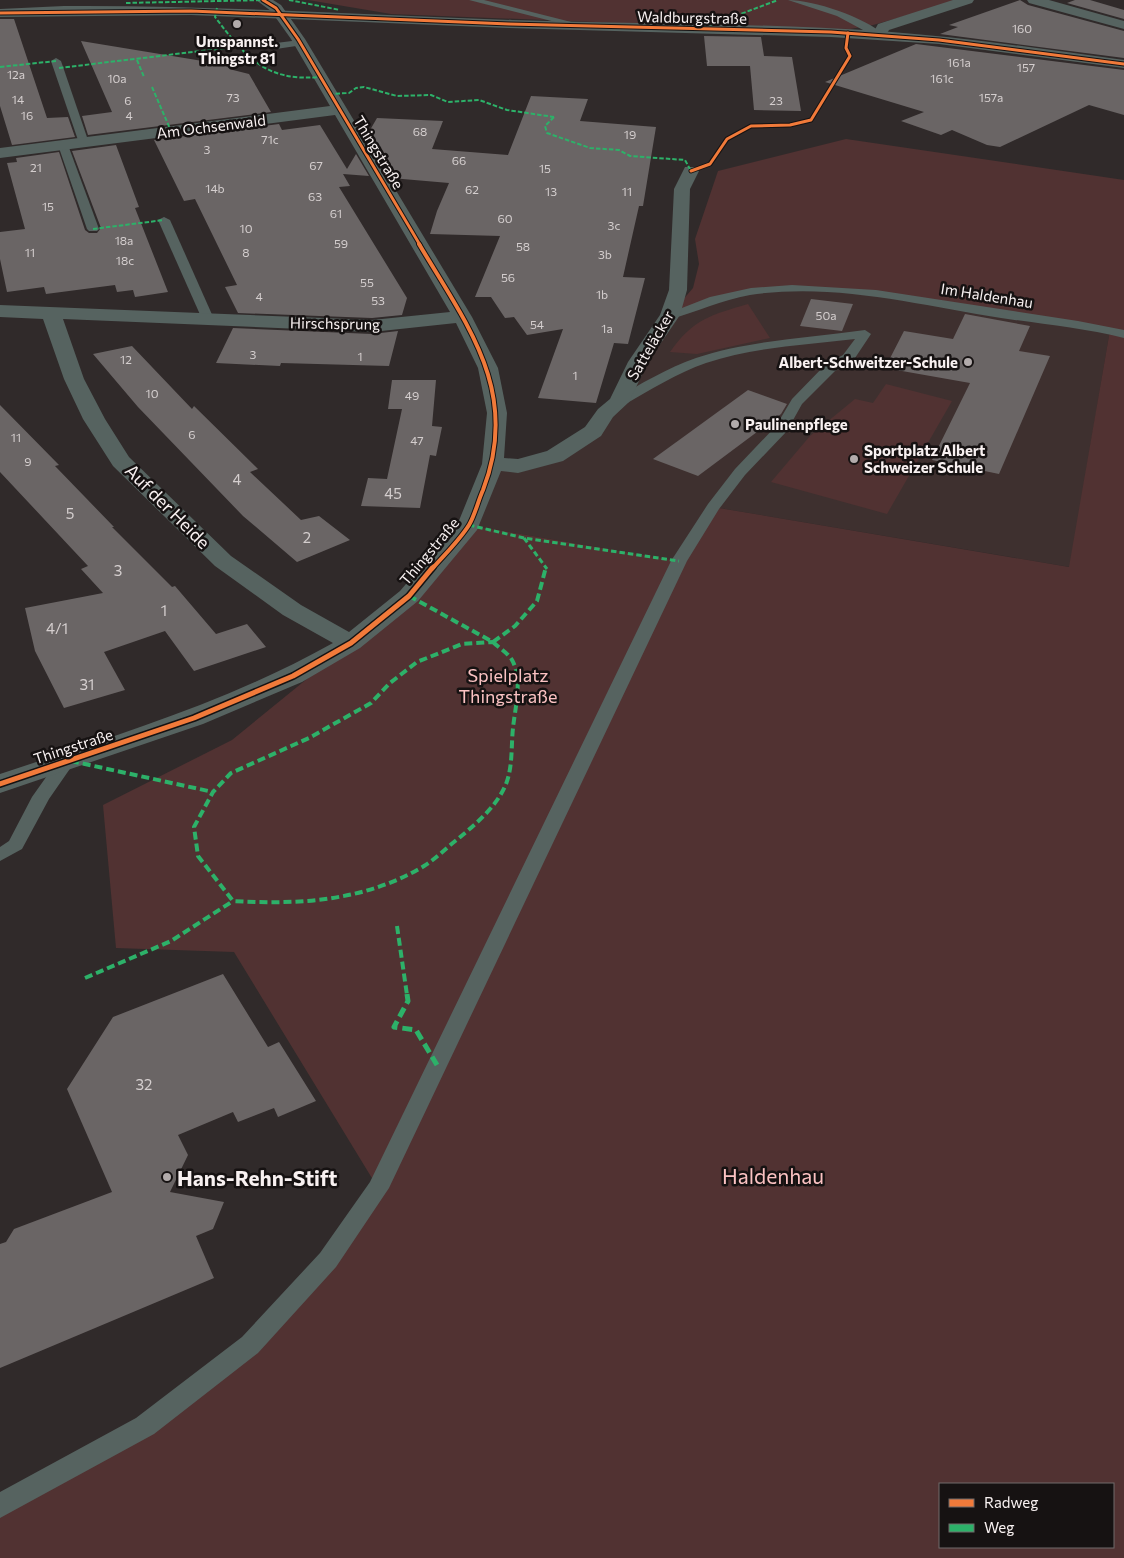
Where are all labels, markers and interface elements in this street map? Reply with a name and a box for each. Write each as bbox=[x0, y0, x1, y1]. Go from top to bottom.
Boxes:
street label: Waldburgstraße bbox=[637, 7, 747, 27]
marker: Umspannst. Thingstr 81 bbox=[231, 18, 243, 30]
house number: 160 bbox=[1012, 21, 1032, 35]
place label: Umspannst. Thingstr 81 bbox=[196, 32, 278, 67]
house number: 161a bbox=[947, 55, 971, 69]
house number: 157 bbox=[1017, 60, 1035, 74]
house number: 12a bbox=[7, 67, 25, 81]
house number: 10a bbox=[107, 71, 127, 85]
house number: 161c bbox=[930, 71, 954, 85]
house number: 73 bbox=[226, 90, 240, 104]
house number: 157a bbox=[979, 90, 1003, 104]
house number: 14 bbox=[12, 92, 24, 106]
house number: 6 bbox=[124, 93, 132, 107]
house number: 23 bbox=[769, 93, 783, 107]
house number: 16 bbox=[21, 108, 33, 122]
house number: 4 bbox=[125, 108, 133, 122]
street label: Am Ochsenwald bbox=[155, 110, 267, 142]
street label: Thingstraße bbox=[350, 112, 408, 192]
house number: 68 bbox=[413, 124, 427, 138]
house number: 19 bbox=[624, 127, 636, 141]
house number: 71c bbox=[261, 132, 279, 146]
house number: 3 bbox=[204, 142, 211, 156]
house number: 66 bbox=[452, 153, 466, 167]
house number: 67 bbox=[309, 158, 323, 172]
house number: 21 bbox=[30, 160, 42, 174]
house number: 15 bbox=[539, 161, 551, 175]
house number: 14b bbox=[205, 181, 225, 195]
house number: 62 bbox=[465, 182, 479, 196]
house number: 13 bbox=[545, 184, 557, 198]
house number: 11 bbox=[622, 184, 632, 198]
house number: 63 bbox=[308, 189, 322, 203]
house number: 15 bbox=[42, 199, 54, 213]
house number: 61 bbox=[330, 206, 342, 220]
house number: 60 bbox=[497, 211, 513, 225]
house number: 3c bbox=[608, 218, 620, 232]
house number: 10 bbox=[240, 221, 253, 235]
house number: 18a bbox=[115, 233, 133, 247]
house number: 59 bbox=[334, 236, 348, 250]
house number: 58 bbox=[516, 239, 530, 253]
house number: 11 bbox=[25, 245, 35, 259]
house number: 8 bbox=[242, 245, 250, 259]
house number: 3b bbox=[598, 247, 612, 261]
house number: 18c bbox=[116, 253, 134, 267]
house number: 56 bbox=[501, 270, 515, 284]
house number: 55 bbox=[360, 275, 374, 289]
street label: Im Haldenhau bbox=[940, 279, 1034, 311]
house number: 1b bbox=[596, 287, 608, 301]
house number: 4 bbox=[255, 289, 263, 303]
house number: 53 bbox=[371, 293, 385, 307]
street label: Satteläcker bbox=[623, 307, 677, 383]
house number: 50a bbox=[815, 308, 837, 322]
street label: Hirschsprung bbox=[290, 313, 380, 333]
house number: 54 bbox=[530, 317, 544, 331]
house number: 1a bbox=[601, 321, 613, 335]
house number: 3 bbox=[250, 347, 257, 361]
house number: 1 bbox=[357, 349, 363, 363]
house number: 12 bbox=[120, 352, 132, 366]
place label: Albert-Schweitzer-Schule bbox=[778, 353, 958, 371]
marker: Albert-Schweitzer-Schule bbox=[962, 356, 974, 368]
house number: 1 bbox=[572, 368, 578, 382]
house number: 10 bbox=[146, 386, 159, 400]
house number: 49 bbox=[405, 388, 419, 402]
place label: Paulinenpflege bbox=[745, 415, 848, 433]
marker: Paulinenpflege bbox=[729, 418, 741, 430]
house number: 6 bbox=[188, 427, 196, 441]
house number: 11 bbox=[11, 430, 21, 444]
house number: 47 bbox=[410, 433, 424, 447]
place label: Sportplatz Albert Schweizer Schule bbox=[864, 441, 985, 476]
marker: Sportplatz Albert Schweizer Schule bbox=[848, 453, 860, 465]
house number: 9 bbox=[24, 454, 32, 468]
street label: Auf der Heide bbox=[121, 459, 215, 553]
house number: 4 bbox=[233, 470, 242, 488]
house number: 45 bbox=[384, 484, 402, 502]
house number: 5 bbox=[66, 504, 74, 522]
street label: Thingstraße bbox=[396, 514, 462, 588]
house number: 2 bbox=[303, 528, 311, 546]
house number: 3 bbox=[114, 561, 122, 579]
house number: 1 bbox=[161, 601, 167, 619]
house number: 4/1 bbox=[46, 619, 68, 637]
park label: Spielplatz Thingstraße bbox=[459, 664, 557, 707]
house number: 31 bbox=[80, 675, 94, 693]
street label: Thingstraße bbox=[31, 725, 115, 767]
house number: 32 bbox=[136, 1075, 152, 1093]
park label: Haldenhau bbox=[722, 1163, 824, 1188]
place label: Hans-Rehn-Stift bbox=[177, 1165, 337, 1190]
marker: Hans-Rehn-Stift bbox=[161, 1171, 173, 1183]
legend bbox=[939, 1483, 1114, 1548]
text: Radweg bbox=[984, 1493, 1038, 1511]
text: Weg bbox=[984, 1518, 1014, 1536]

